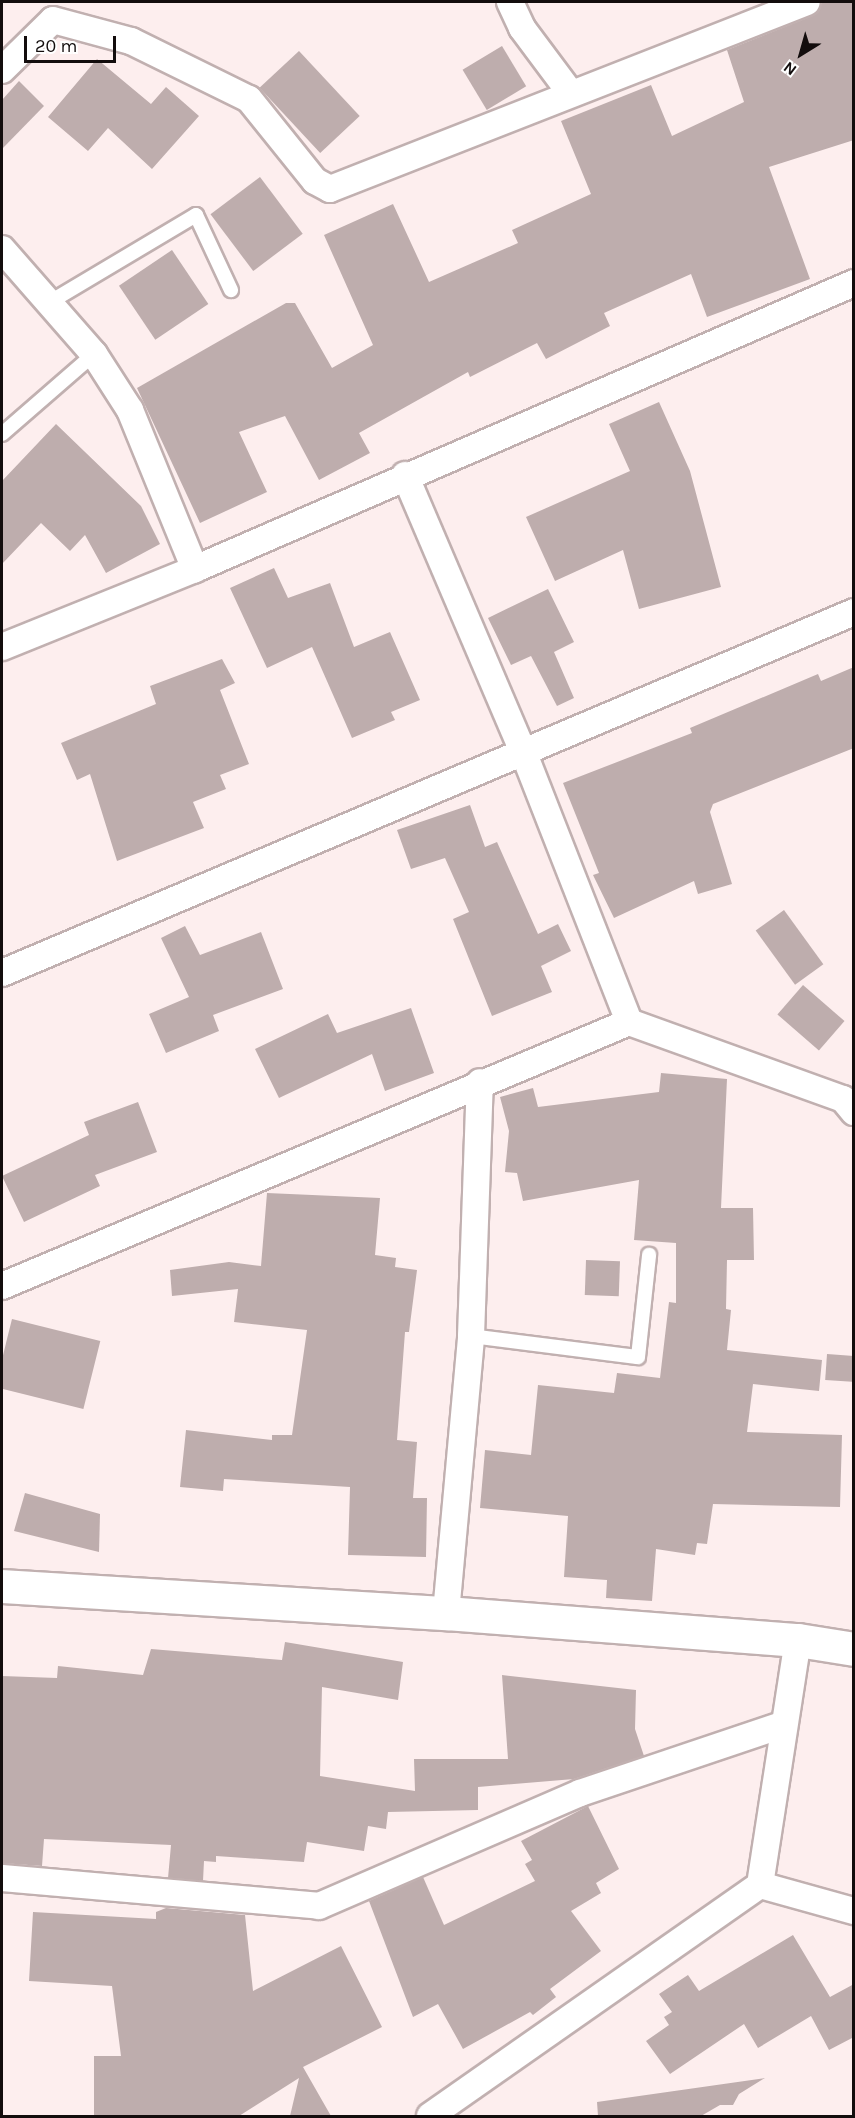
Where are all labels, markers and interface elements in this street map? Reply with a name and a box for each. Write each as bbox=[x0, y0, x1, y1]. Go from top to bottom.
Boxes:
scale bar bbox=[27, 24, 118, 62]
north arrow bbox=[771, 24, 831, 84]
text: 20 m bbox=[35, 35, 77, 57]
text: N bbox=[780, 58, 800, 80]

